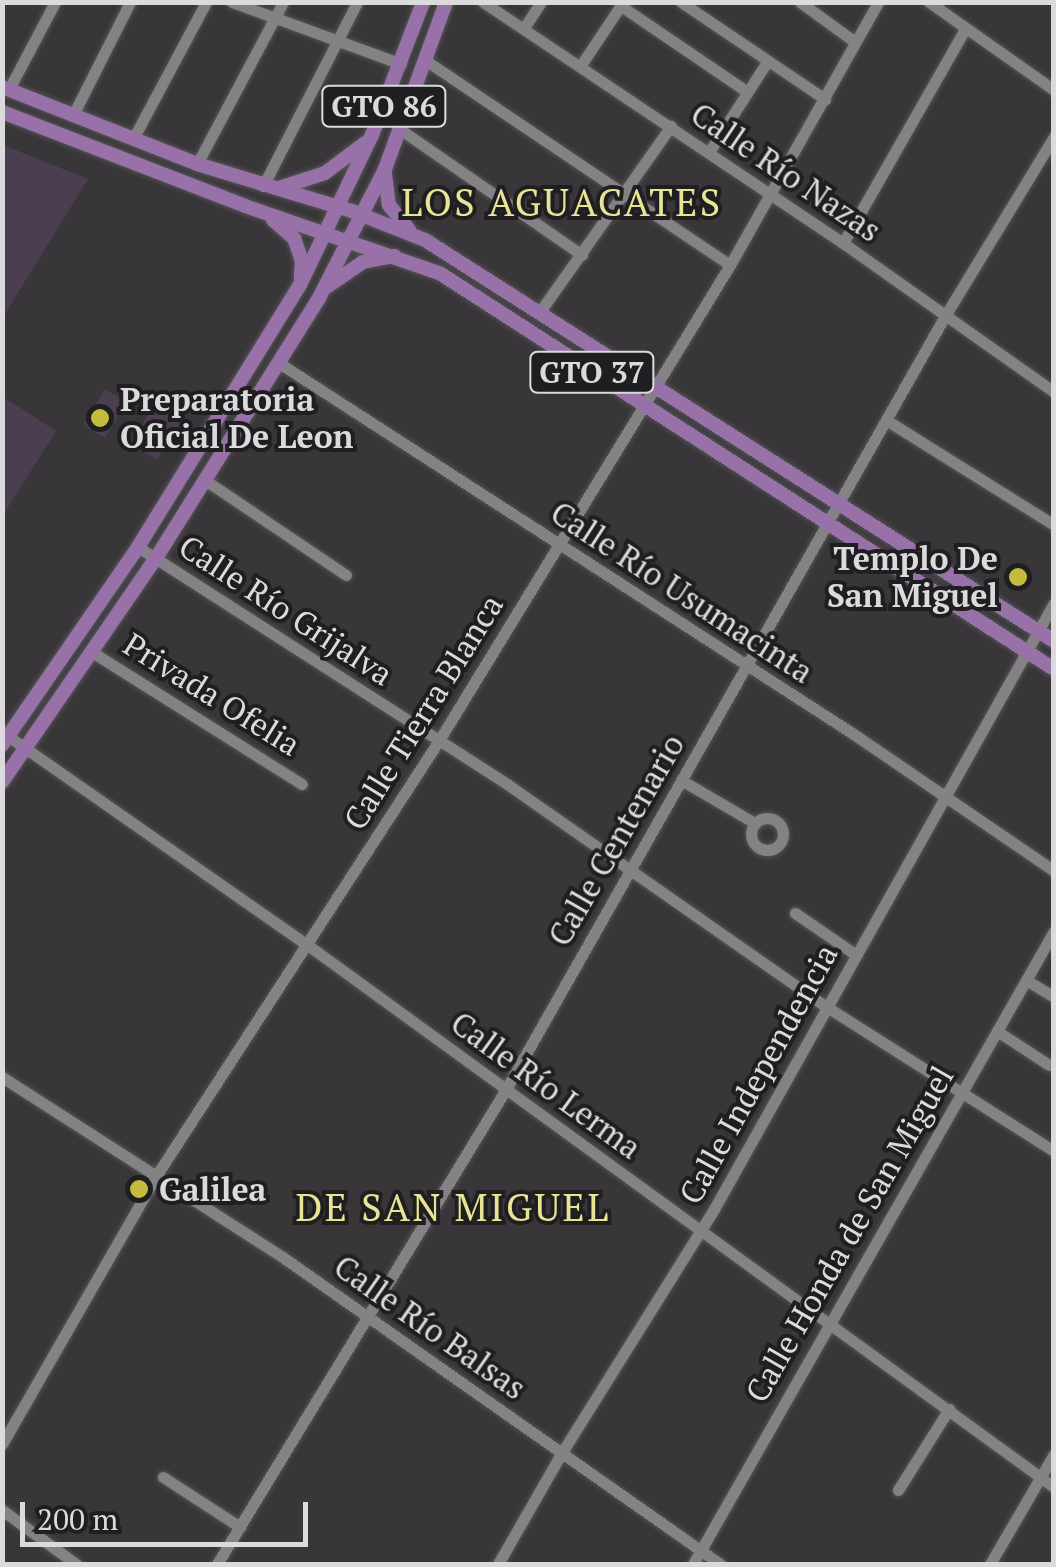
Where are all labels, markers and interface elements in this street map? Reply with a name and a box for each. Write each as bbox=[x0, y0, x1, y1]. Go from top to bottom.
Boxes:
road number: GTO 86 bbox=[319, 81, 449, 131]
street label: Calle Río Nazas bbox=[684, 94, 888, 250]
district label: LOS AGUACATES bbox=[401, 180, 723, 226]
road number: GTO 37 bbox=[527, 347, 657, 397]
place label: Preparatoria Oficial De Leon bbox=[120, 381, 353, 456]
marker: Preparatoria Oficial De Leon bbox=[89, 407, 111, 429]
street label: Calle Río Usumacinta bbox=[544, 493, 820, 691]
street label: Calle Río Grijalva bbox=[172, 527, 400, 693]
place label: Templo De San Miguel bbox=[827, 540, 998, 615]
marker: Templo De San Miguel bbox=[1007, 566, 1029, 588]
street label: Calle Tierra Blanca bbox=[335, 588, 511, 836]
street label: Privada Ofelia bbox=[117, 625, 307, 763]
street label: Calle Centenario bbox=[540, 728, 692, 952]
street label: Calle Independencia bbox=[671, 938, 845, 1210]
street label: Calle Río Lerma bbox=[444, 1003, 648, 1167]
street label: Calle Honda de San Miguel bbox=[737, 1059, 961, 1409]
place label: Galilea bbox=[159, 1170, 266, 1208]
marker: Galilea bbox=[128, 1178, 150, 1200]
district label: DE SAN MIGUEL bbox=[295, 1185, 611, 1231]
street label: Calle Río Balsas bbox=[327, 1247, 533, 1407]
scale bar bbox=[25, 1482, 312, 1544]
text: 200 m bbox=[37, 1499, 118, 1539]

